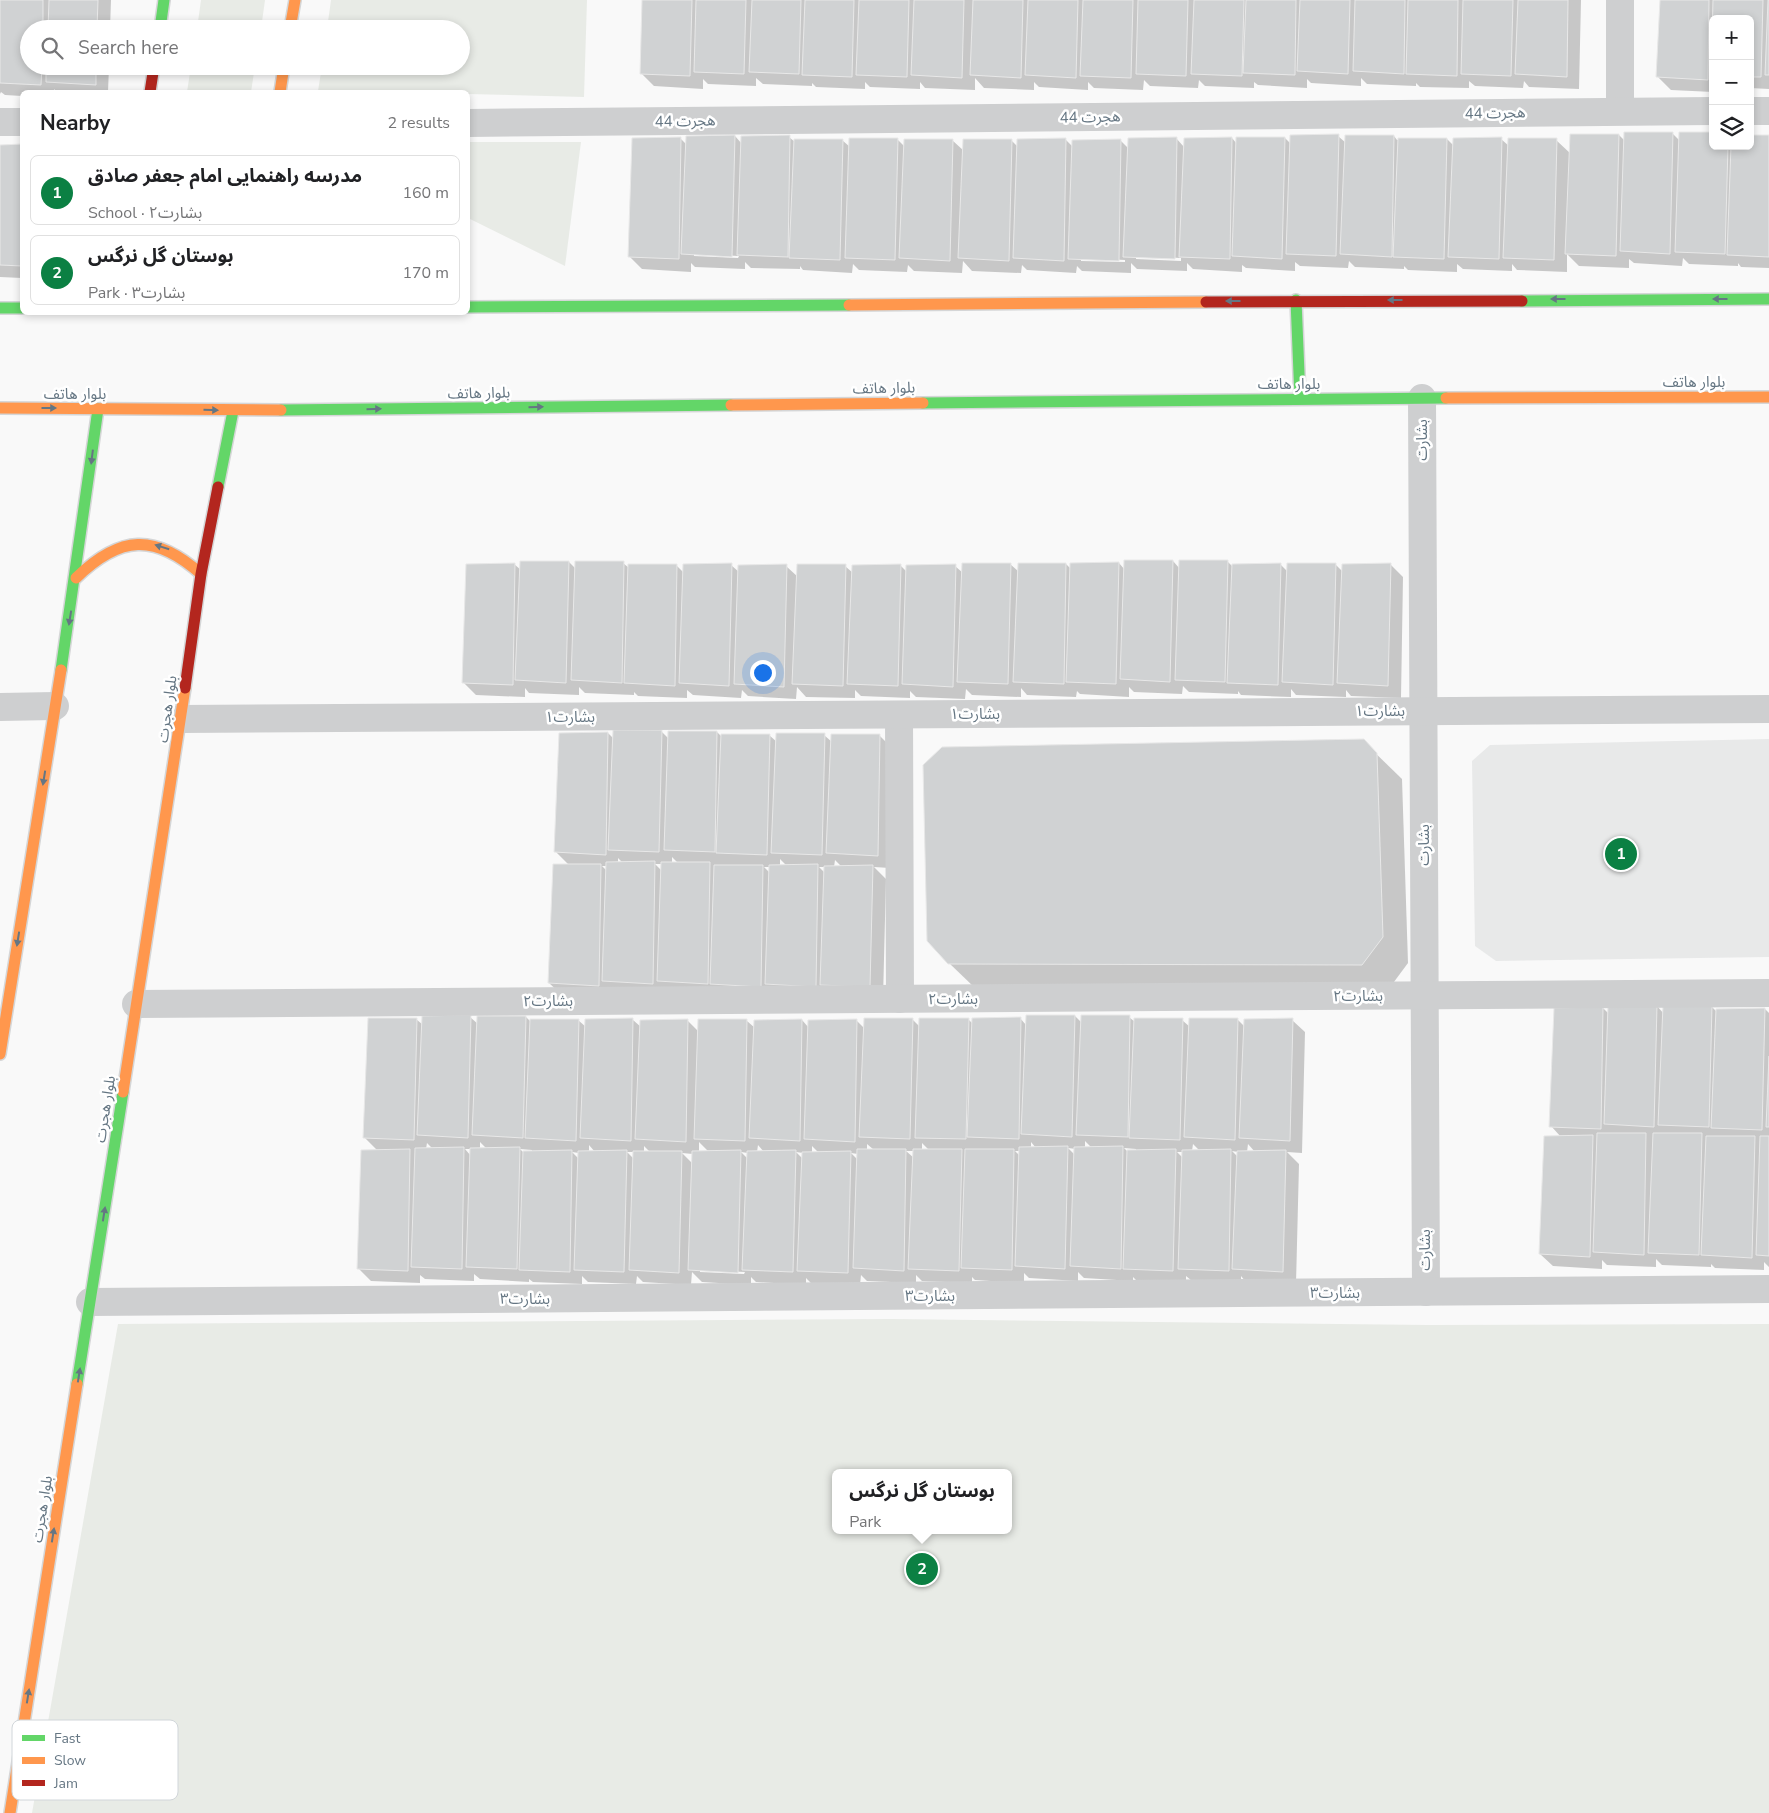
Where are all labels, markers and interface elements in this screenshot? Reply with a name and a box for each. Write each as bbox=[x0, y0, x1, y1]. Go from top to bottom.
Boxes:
map controls bbox=[1709, 15, 1754, 150]
button: + bbox=[1709, 15, 1754, 60]
search box bbox=[20, 20, 470, 75]
icon: search bbox=[38, 34, 66, 62]
text: Search here bbox=[78, 35, 179, 61]
button: − bbox=[1709, 60, 1754, 105]
street label: هجرت 44 bbox=[1464, 102, 1526, 124]
button: layers bbox=[1709, 105, 1754, 150]
street label: هجرت 44 bbox=[1059, 106, 1121, 128]
text: Nearby bbox=[40, 109, 110, 137]
street label: هجرت 44 bbox=[654, 110, 716, 132]
text: 2 results bbox=[388, 112, 450, 134]
text: مدرسه راهنمایی امام جعفر صادق bbox=[88, 163, 362, 189]
text: 1 bbox=[52, 182, 62, 204]
text: 160 m bbox=[402, 182, 449, 204]
text: School · بشارت۲ bbox=[88, 202, 202, 224]
text: بوستان گل نرگس bbox=[88, 243, 234, 269]
text: 2 bbox=[52, 262, 62, 284]
text: 170 m bbox=[402, 262, 449, 284]
text: Park · بشارت۳ bbox=[88, 282, 185, 304]
one-way arrow bbox=[1550, 295, 1566, 303]
one-way arrow bbox=[1712, 295, 1728, 303]
one-way arrow bbox=[1387, 296, 1403, 304]
one-way arrow bbox=[1225, 297, 1241, 305]
street label: بلوار هاتف bbox=[1663, 372, 1725, 392]
street label: بلوار هاتف bbox=[1258, 374, 1320, 394]
street label: بلوار هاتف bbox=[853, 377, 915, 399]
street label: بلوار هاتف bbox=[448, 382, 510, 404]
street label: بلوار هاتف bbox=[44, 384, 106, 404]
one-way arrow bbox=[528, 403, 544, 411]
one-way arrow bbox=[41, 405, 57, 413]
one-way arrow bbox=[366, 405, 382, 413]
one-way arrow bbox=[203, 407, 219, 415]
street label: بشارت bbox=[1412, 419, 1432, 461]
one-way arrow bbox=[88, 449, 96, 465]
one-way arrow bbox=[154, 543, 169, 551]
one-way arrow bbox=[65, 610, 73, 626]
your location bbox=[750, 660, 776, 686]
street label: بلوار هجرت bbox=[152, 674, 182, 744]
street label: بشارت۱ bbox=[1355, 701, 1405, 721]
street label: بشارت۱ bbox=[950, 704, 1000, 724]
street label: بشارت۱ bbox=[545, 707, 595, 727]
one-way arrow bbox=[39, 771, 47, 787]
street label: بشارت bbox=[1414, 824, 1434, 866]
pin: 1 bbox=[1605, 835, 1637, 873]
one-way arrow bbox=[14, 931, 22, 947]
street label: بشارت۲ bbox=[1333, 986, 1383, 1006]
street label: بشارت۲ bbox=[928, 989, 978, 1009]
street label: بشارت۲ bbox=[523, 991, 573, 1011]
street label: بلوار هجرت bbox=[90, 1074, 120, 1144]
one-way arrow bbox=[100, 1206, 108, 1222]
street label: بشارت bbox=[1415, 1229, 1435, 1271]
street label: بشارت۳ bbox=[1310, 1283, 1360, 1303]
street label: بشارت۳ bbox=[905, 1286, 955, 1306]
street label: بشارت۳ bbox=[500, 1289, 550, 1309]
one-way arrow bbox=[75, 1366, 83, 1382]
popup bbox=[832, 1469, 1012, 1534]
street label: بلوار هجرت bbox=[27, 1474, 57, 1544]
text: بوستان گل نرگس bbox=[849, 1478, 995, 1504]
text: Park bbox=[849, 1511, 881, 1533]
one-way arrow bbox=[50, 1527, 58, 1543]
pin: 2 bbox=[906, 1550, 938, 1588]
one-way arrow bbox=[24, 1687, 32, 1703]
legend bbox=[12, 1720, 178, 1800]
text: Fast bbox=[54, 1729, 80, 1748]
text: Slow bbox=[54, 1751, 86, 1770]
text: Jam bbox=[53, 1774, 78, 1793]

